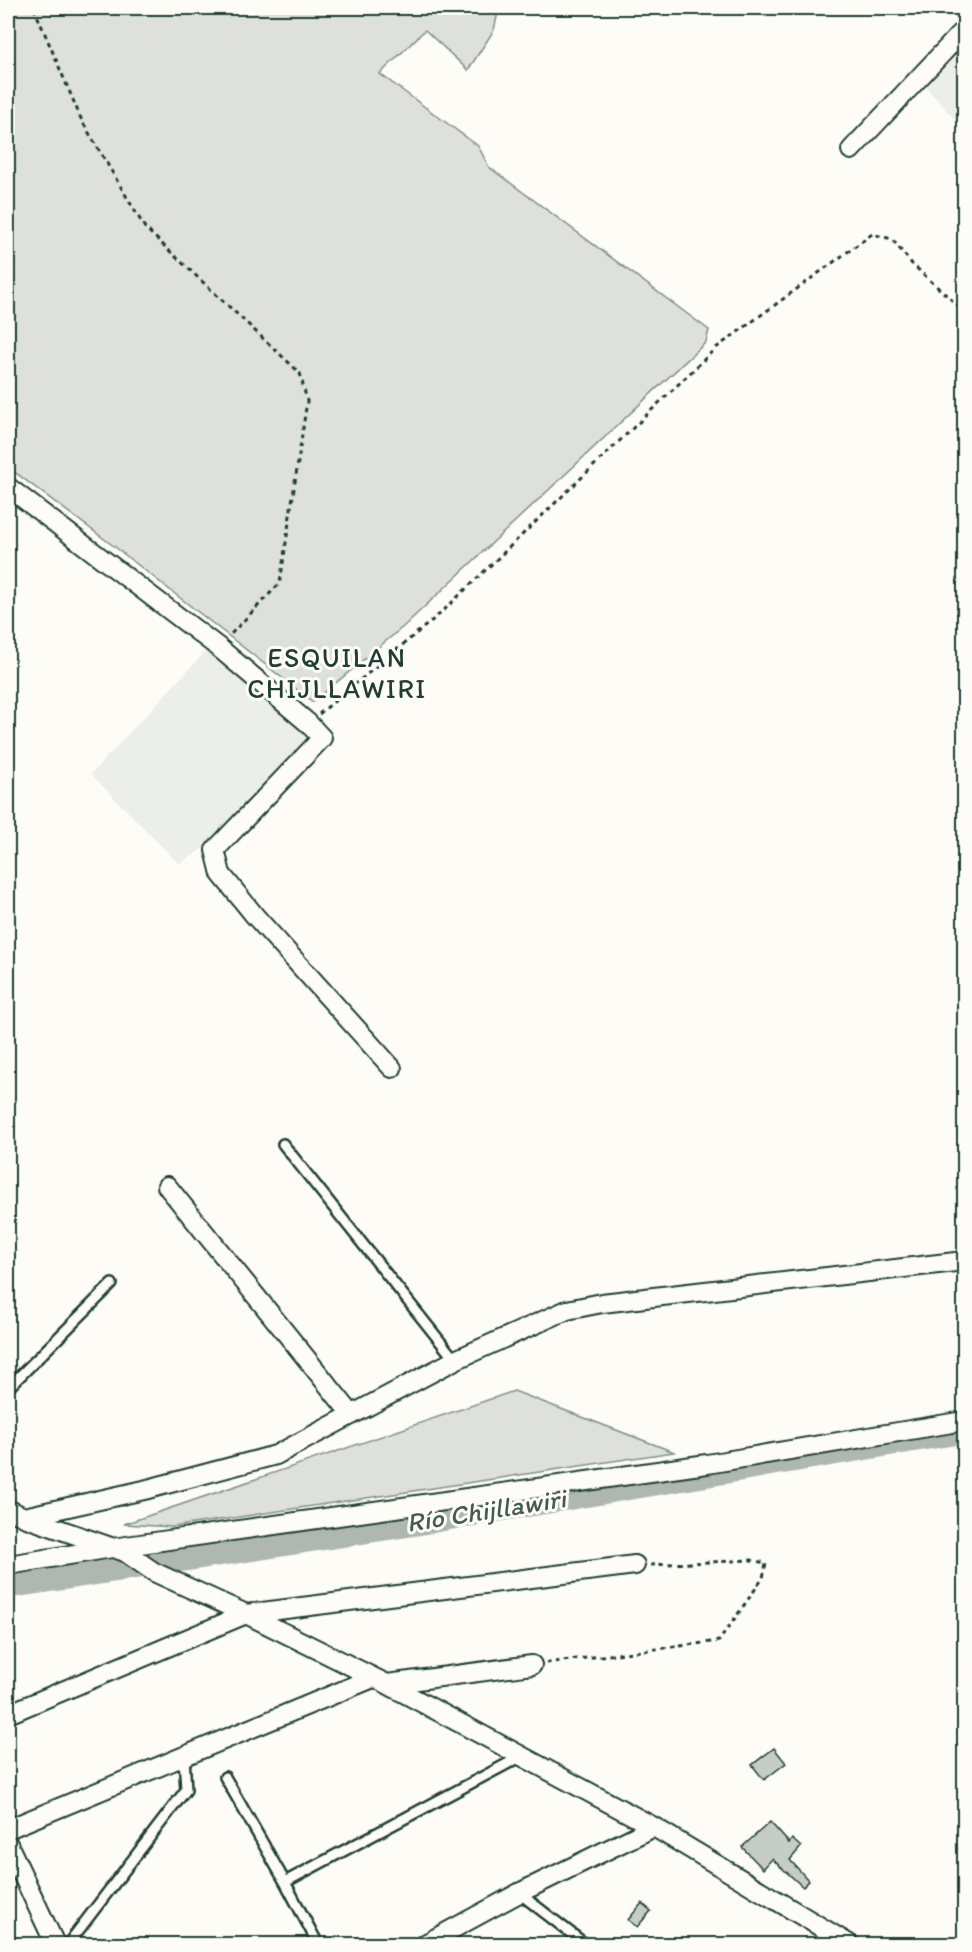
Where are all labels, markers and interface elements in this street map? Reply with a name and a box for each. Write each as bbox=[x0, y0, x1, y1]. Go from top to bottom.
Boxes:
district label: ESQUILAN CHIJLLAWIRI bbox=[247, 641, 427, 705]
water label: Río Chijllawiri bbox=[404, 1481, 571, 1539]

